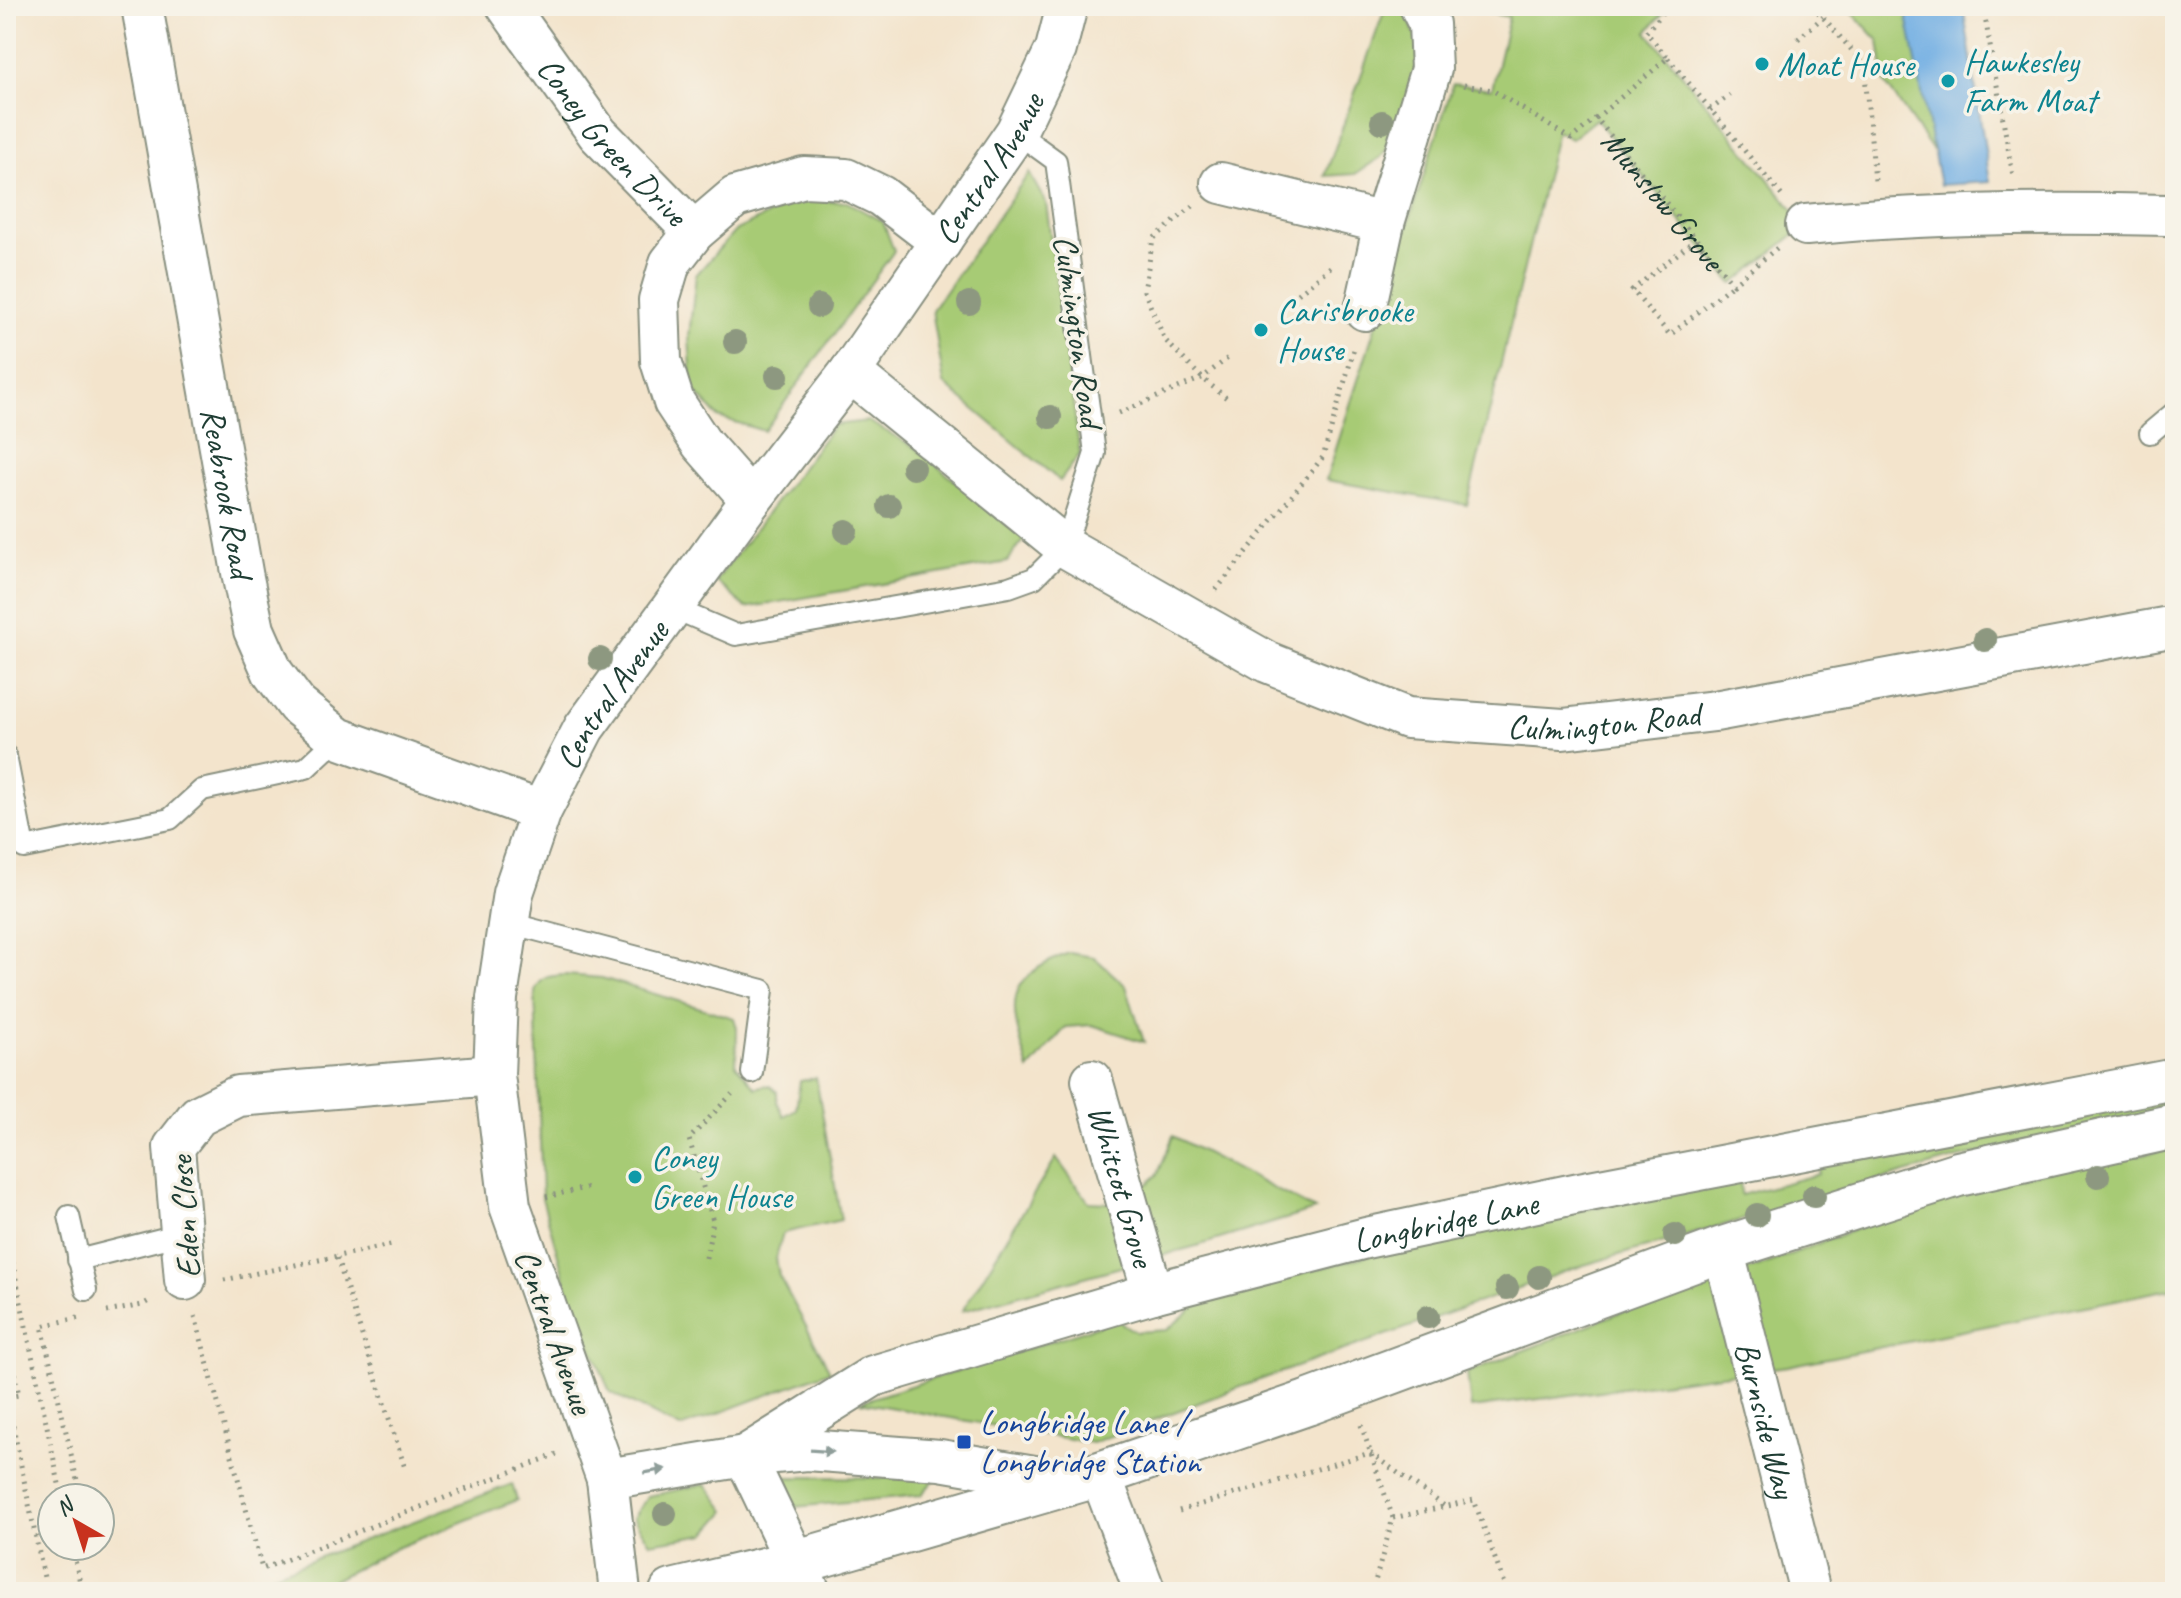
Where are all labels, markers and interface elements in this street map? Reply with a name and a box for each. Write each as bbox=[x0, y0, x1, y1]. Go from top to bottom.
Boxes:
place label: Hawkesley Farm Moat bbox=[1964, 40, 2101, 122]
place label: Moat House bbox=[1778, 43, 1916, 86]
street label: Coney Green Drive bbox=[528, 49, 698, 236]
marker: Moat House bbox=[1753, 55, 1771, 73]
marker: Hawkesley Farm Moat bbox=[1939, 72, 1957, 90]
street label: Central Avenue bbox=[924, 85, 1054, 253]
street label: Munslow Grove bbox=[1592, 121, 1736, 282]
street label: Culmington Road bbox=[1044, 233, 1114, 434]
place label: Carisbrooke House bbox=[1277, 289, 1415, 371]
marker: Carisbrooke House bbox=[1252, 321, 1270, 339]
street label: Reabrook Road bbox=[191, 404, 264, 585]
street label: Central Avenue bbox=[546, 610, 679, 776]
street label: Culmington Road bbox=[1506, 691, 1707, 751]
street label: Whitcot Grove bbox=[1078, 1100, 1166, 1275]
place label: Coney Green House bbox=[651, 1136, 794, 1218]
street label: Eden Close bbox=[159, 1152, 210, 1280]
marker: Coney Green House bbox=[626, 1168, 644, 1186]
street label: Longbridge Lane bbox=[1348, 1181, 1544, 1263]
street label: Central Avenue bbox=[505, 1243, 605, 1421]
street label: Burnside Way bbox=[1725, 1337, 1807, 1505]
place label: Longbridge Lane / Longbridge Station bbox=[980, 1401, 1202, 1483]
marker: Longbridge Lane / Longbridge Station bbox=[955, 1433, 973, 1451]
one-way arrow bbox=[810, 1445, 835, 1458]
one-way arrow bbox=[643, 1465, 668, 1477]
north arrow bbox=[36, 1482, 116, 1562]
text: N bbox=[50, 1490, 81, 1522]

